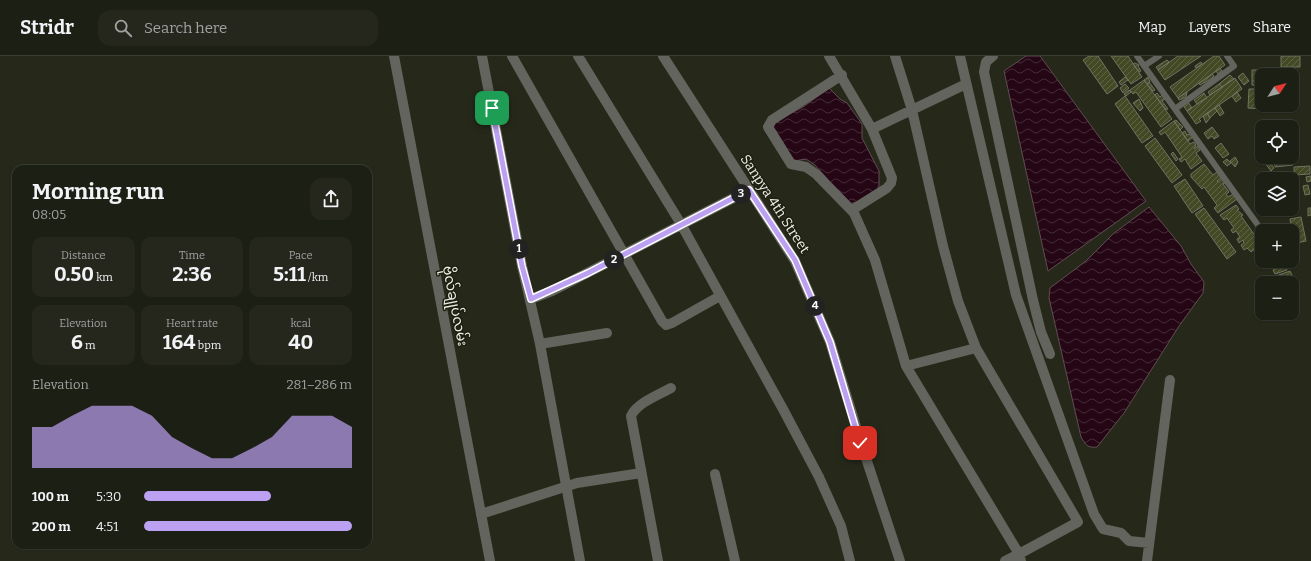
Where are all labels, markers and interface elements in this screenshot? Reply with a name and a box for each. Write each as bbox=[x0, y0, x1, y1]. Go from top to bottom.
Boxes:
search box bbox=[98, 10, 378, 46]
text: Stridr bbox=[20, 16, 74, 39]
icon: search bbox=[112, 17, 134, 39]
text: Search here bbox=[144, 19, 227, 37]
text: Map bbox=[1138, 19, 1166, 36]
text: Layers bbox=[1188, 19, 1231, 36]
text: Share bbox=[1253, 19, 1291, 36]
north arrow bbox=[1255, 68, 1299, 112]
map controls bbox=[1255, 68, 1299, 320]
pin bbox=[475, 91, 509, 125]
icon: arrive bbox=[481, 97, 503, 119]
button: locate bbox=[1255, 120, 1299, 164]
street label: Sanpya 4th Street bbox=[737, 151, 813, 257]
button: layers bbox=[1255, 172, 1299, 216]
text: Morning run bbox=[32, 178, 164, 205]
button: share bbox=[310, 178, 352, 220]
pin: 3 bbox=[731, 184, 751, 204]
text: 3 bbox=[738, 187, 744, 200]
text: 08:05 bbox=[32, 207, 66, 222]
button: + bbox=[1255, 224, 1299, 268]
pin: 1 bbox=[509, 239, 529, 259]
text: 1 bbox=[517, 242, 521, 255]
text: Distance bbox=[61, 249, 106, 262]
text: Time bbox=[179, 249, 205, 262]
text: Pace bbox=[289, 249, 313, 262]
pin: 2 bbox=[604, 250, 624, 270]
text: 2 bbox=[611, 253, 617, 266]
text: 0.50 bbox=[54, 262, 94, 286]
text: 2:36 bbox=[172, 262, 212, 286]
text: 5:11 bbox=[273, 262, 306, 286]
street label: ဗိုလ်ချုပ်လမ်း bbox=[436, 264, 473, 348]
text: km bbox=[94, 271, 113, 284]
text: /km bbox=[306, 271, 328, 284]
button: − bbox=[1255, 276, 1299, 320]
pin: 4 bbox=[805, 296, 825, 316]
text: 4 bbox=[812, 299, 818, 312]
text: Elevation bbox=[59, 317, 107, 330]
text: Heart rate bbox=[166, 317, 218, 330]
text: kcal bbox=[290, 317, 311, 330]
text: 6 bbox=[71, 330, 83, 354]
text: 164 bbox=[163, 330, 196, 354]
text: 40 bbox=[288, 330, 313, 354]
text: m bbox=[83, 339, 96, 352]
text: bpm bbox=[196, 339, 221, 352]
text: Elevation bbox=[32, 377, 89, 392]
text: 281–286 m bbox=[287, 377, 352, 392]
pin bbox=[843, 426, 877, 460]
icon: check bbox=[849, 432, 871, 454]
text: 100 m bbox=[32, 489, 69, 504]
text: 5:30 bbox=[96, 489, 121, 504]
text: 200 m bbox=[32, 519, 71, 534]
text: 4:51 bbox=[96, 519, 118, 534]

